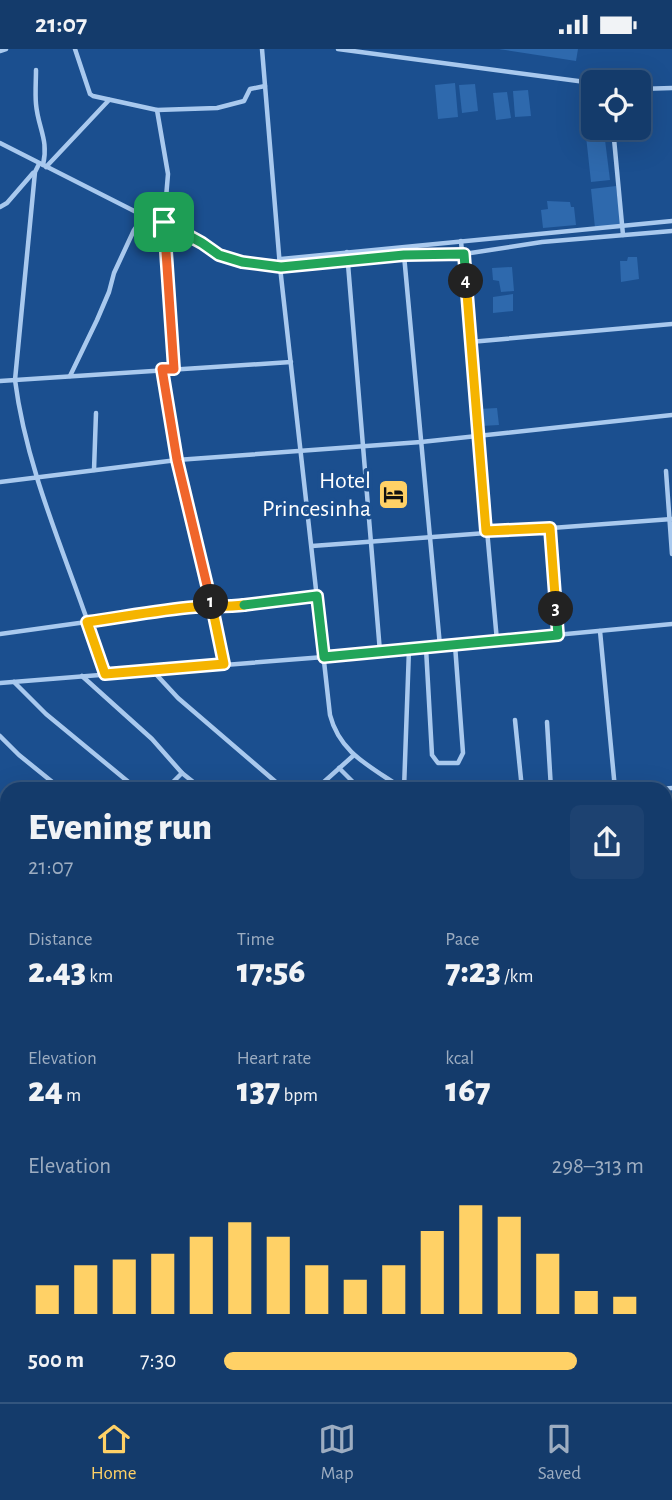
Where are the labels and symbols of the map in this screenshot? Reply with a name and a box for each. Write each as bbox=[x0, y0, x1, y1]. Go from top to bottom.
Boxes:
pin bbox=[134, 192, 194, 252]
pin: 4 bbox=[448, 264, 484, 299]
place label: Hotel Princesinha bbox=[262, 469, 371, 521]
hotel icon: Hotel Princesinha bbox=[377, 477, 411, 511]
pin: 1 bbox=[194, 585, 228, 619]
pin: 3 bbox=[538, 591, 574, 627]

